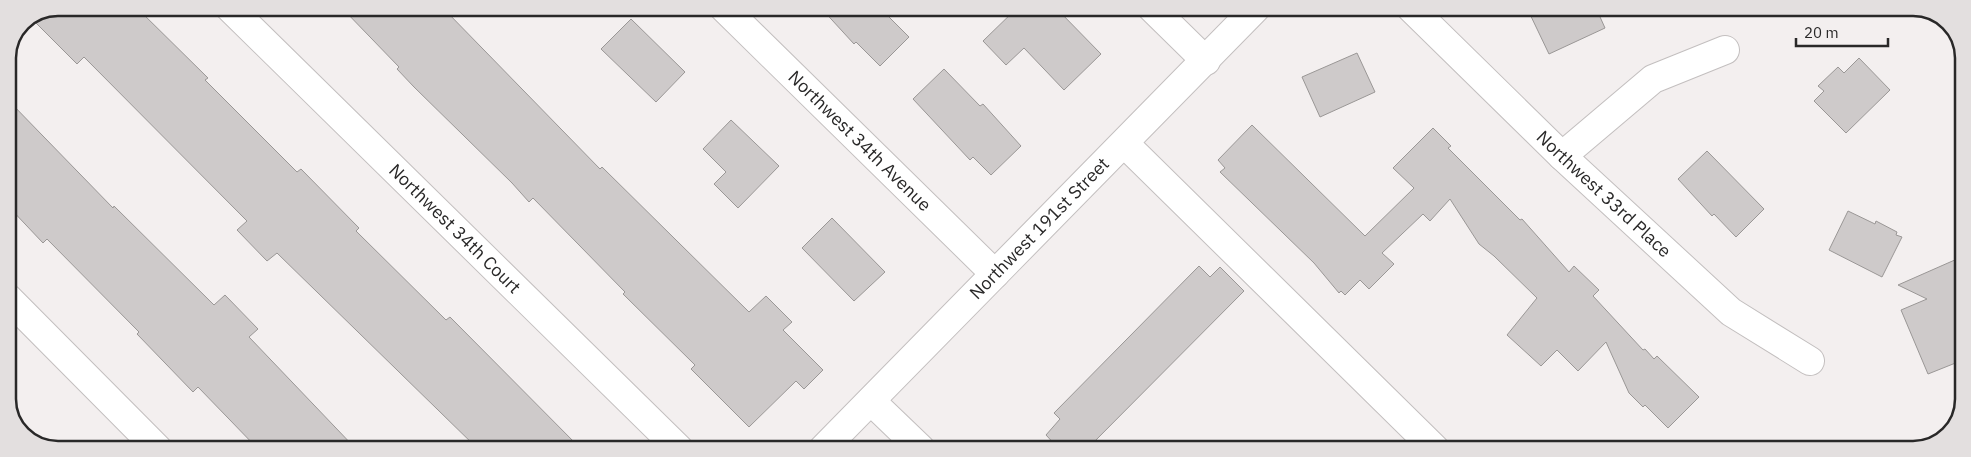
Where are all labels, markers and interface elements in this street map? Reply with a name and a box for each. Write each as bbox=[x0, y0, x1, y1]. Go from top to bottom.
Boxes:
scale bar bbox=[1796, 15, 1888, 47]
text: 20 m bbox=[1804, 23, 1839, 42]
street label: Northwest 34th Avenue bbox=[784, 65, 936, 216]
street label: Northwest 33rd Place bbox=[1532, 125, 1676, 262]
street label: Northwest 191st Street bbox=[964, 152, 1114, 304]
street label: Northwest 34th Court bbox=[384, 159, 526, 298]

